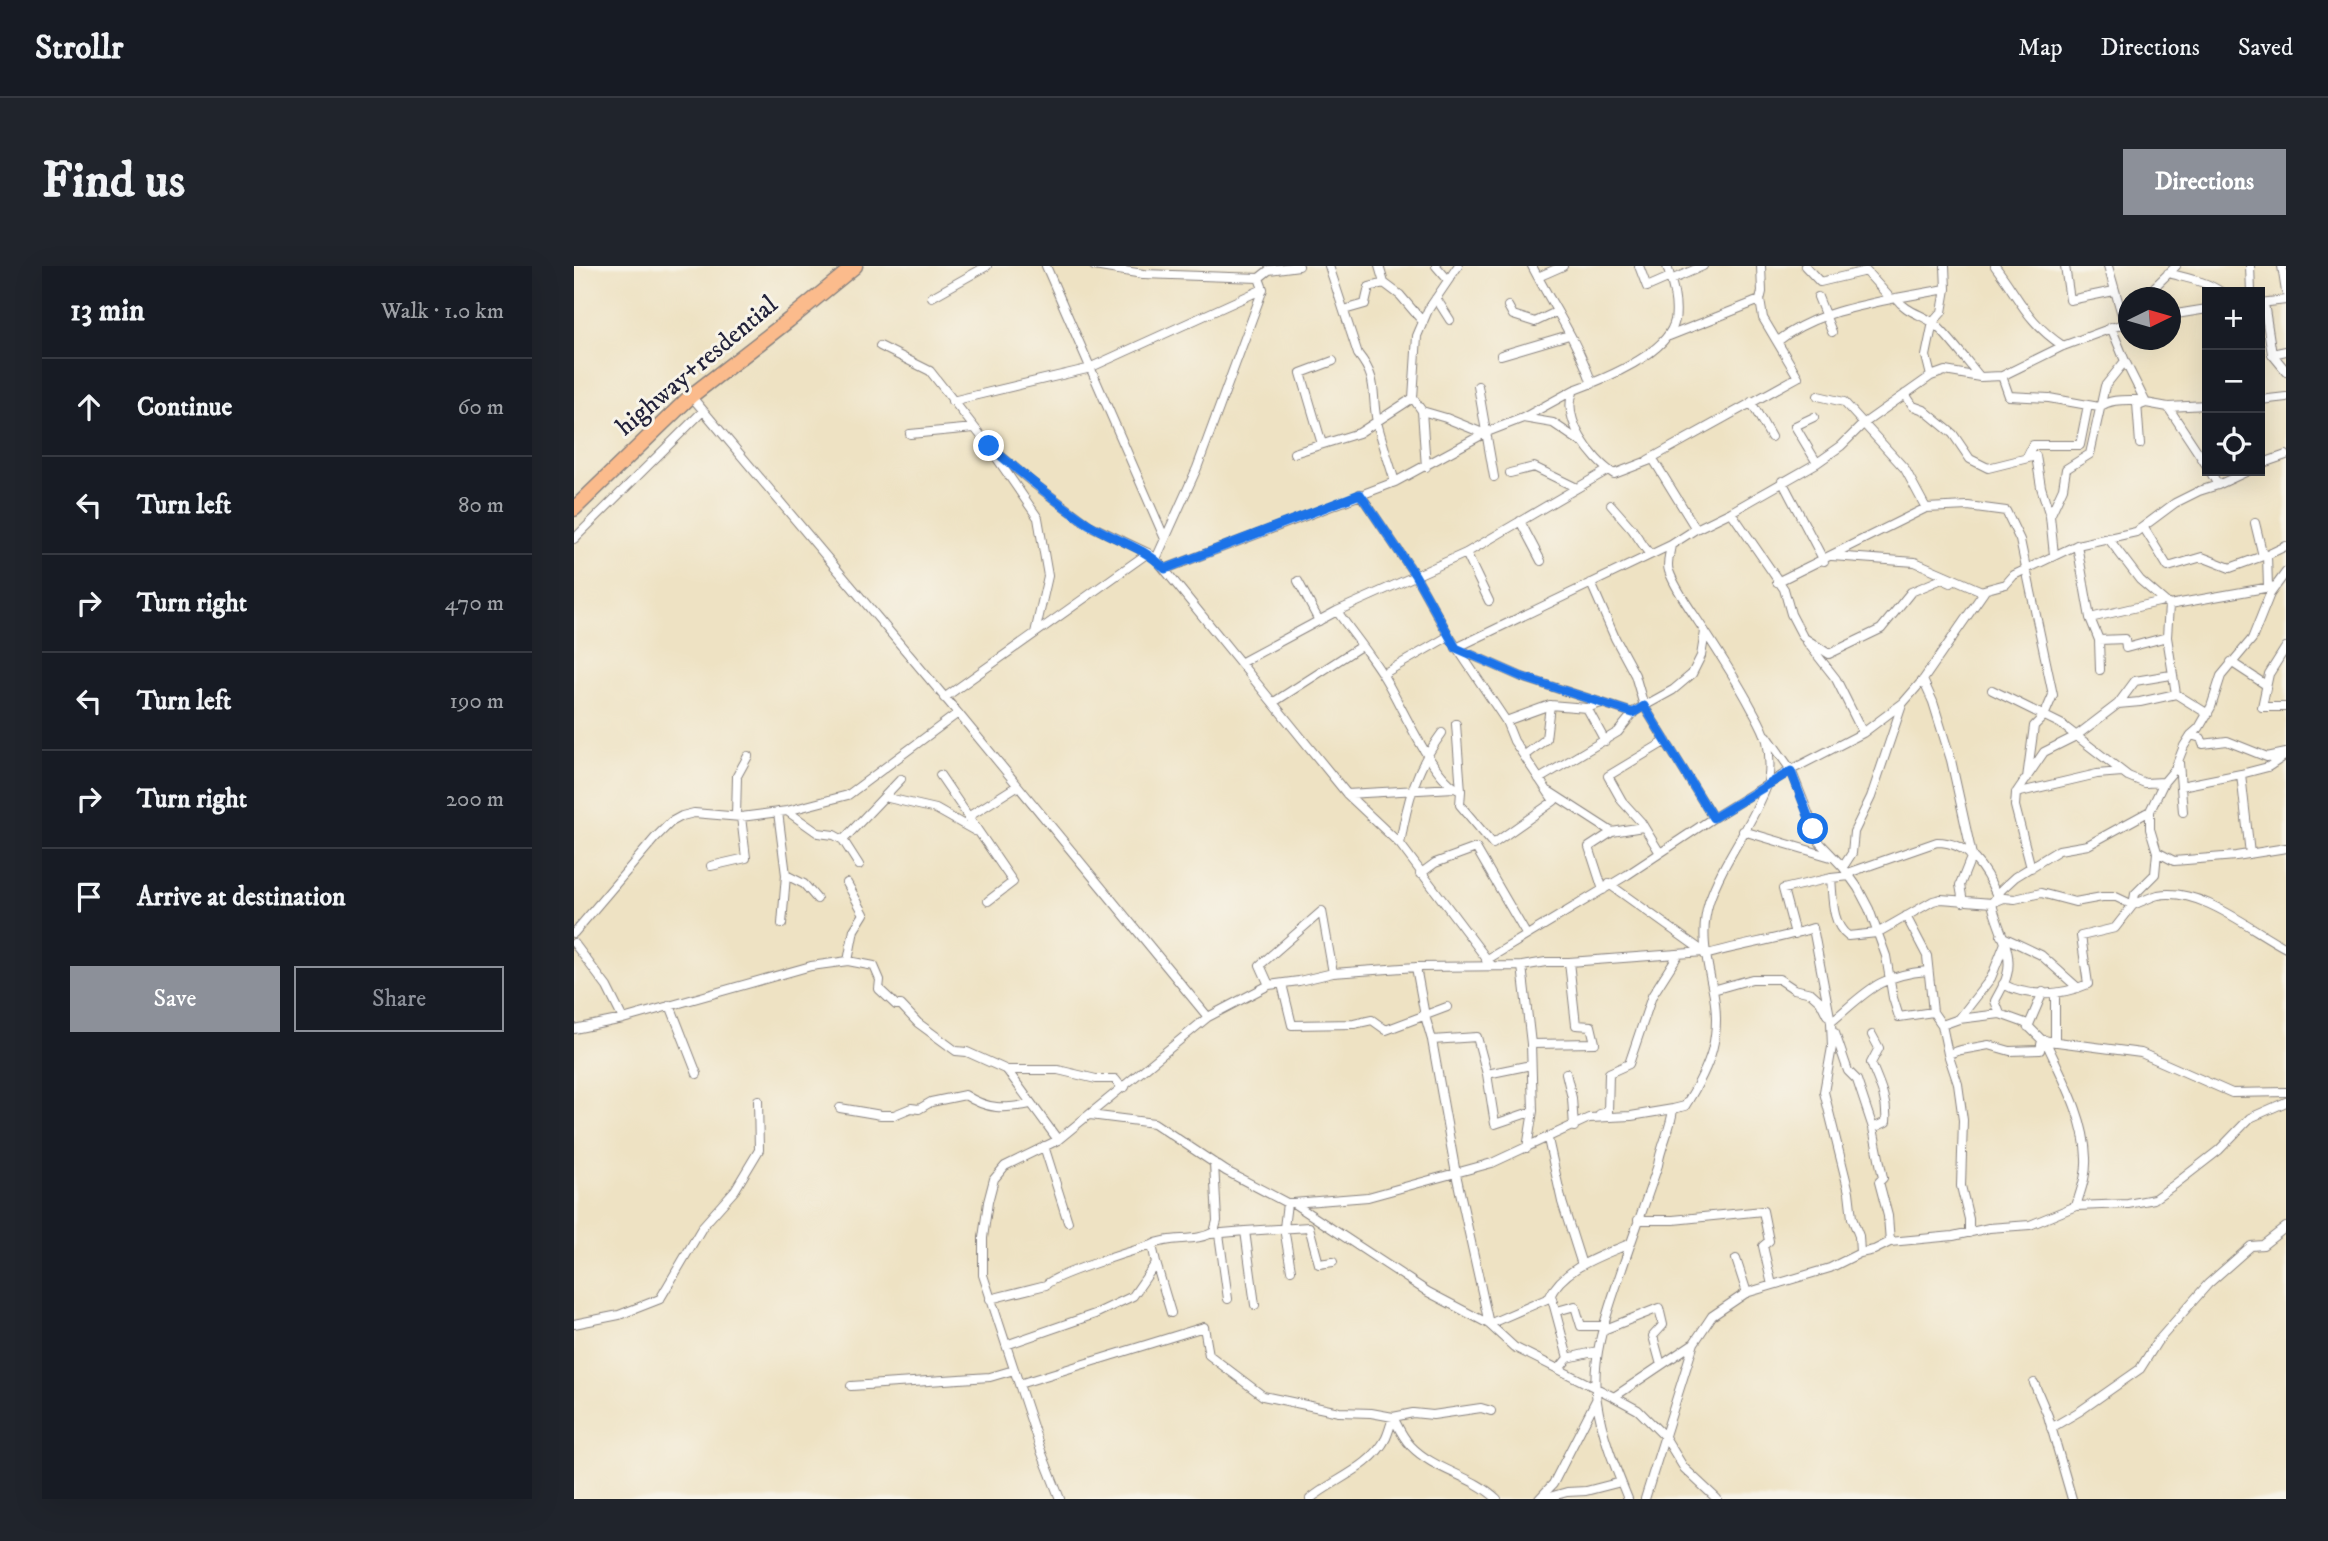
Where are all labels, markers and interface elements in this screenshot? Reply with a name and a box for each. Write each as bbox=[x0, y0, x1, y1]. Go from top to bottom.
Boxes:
text: Strollr bbox=[35, 28, 123, 69]
text: Map bbox=[2018, 33, 2063, 63]
text: Directions bbox=[2101, 33, 2200, 63]
text: Saved bbox=[2238, 33, 2293, 63]
button: Directions bbox=[2123, 149, 2286, 215]
text: Find us bbox=[42, 151, 185, 213]
north arrow bbox=[2118, 287, 2181, 350]
map controls bbox=[2202, 287, 2265, 476]
button: + bbox=[2202, 287, 2265, 350]
street label: highway+resdential bbox=[609, 289, 785, 443]
text: 13 min bbox=[70, 293, 145, 330]
text: Walk · 1.0 km bbox=[381, 297, 504, 326]
button: − bbox=[2202, 350, 2265, 413]
icon: ahead bbox=[70, 388, 108, 426]
text: Continue bbox=[137, 391, 232, 424]
text: 60 m bbox=[457, 393, 504, 422]
button: locate bbox=[2202, 413, 2265, 476]
route end bbox=[973, 430, 1004, 461]
icon: left bbox=[70, 486, 108, 524]
text: Turn left bbox=[137, 489, 231, 522]
text: 80 m bbox=[458, 491, 504, 520]
icon: right bbox=[70, 584, 108, 622]
text: Turn right bbox=[137, 587, 247, 620]
text: 470 m bbox=[445, 589, 504, 618]
icon: left bbox=[70, 682, 108, 720]
text: Turn left bbox=[137, 685, 231, 718]
text: 190 m bbox=[450, 687, 504, 716]
icon: right bbox=[70, 780, 108, 818]
text: Turn right bbox=[137, 783, 247, 816]
text: 200 m bbox=[446, 785, 504, 814]
route start bbox=[1797, 813, 1828, 844]
icon: arrive bbox=[70, 878, 108, 916]
text: Arrive at destination bbox=[137, 881, 346, 914]
button: Save bbox=[70, 966, 280, 1032]
button: Share bbox=[294, 966, 504, 1032]

